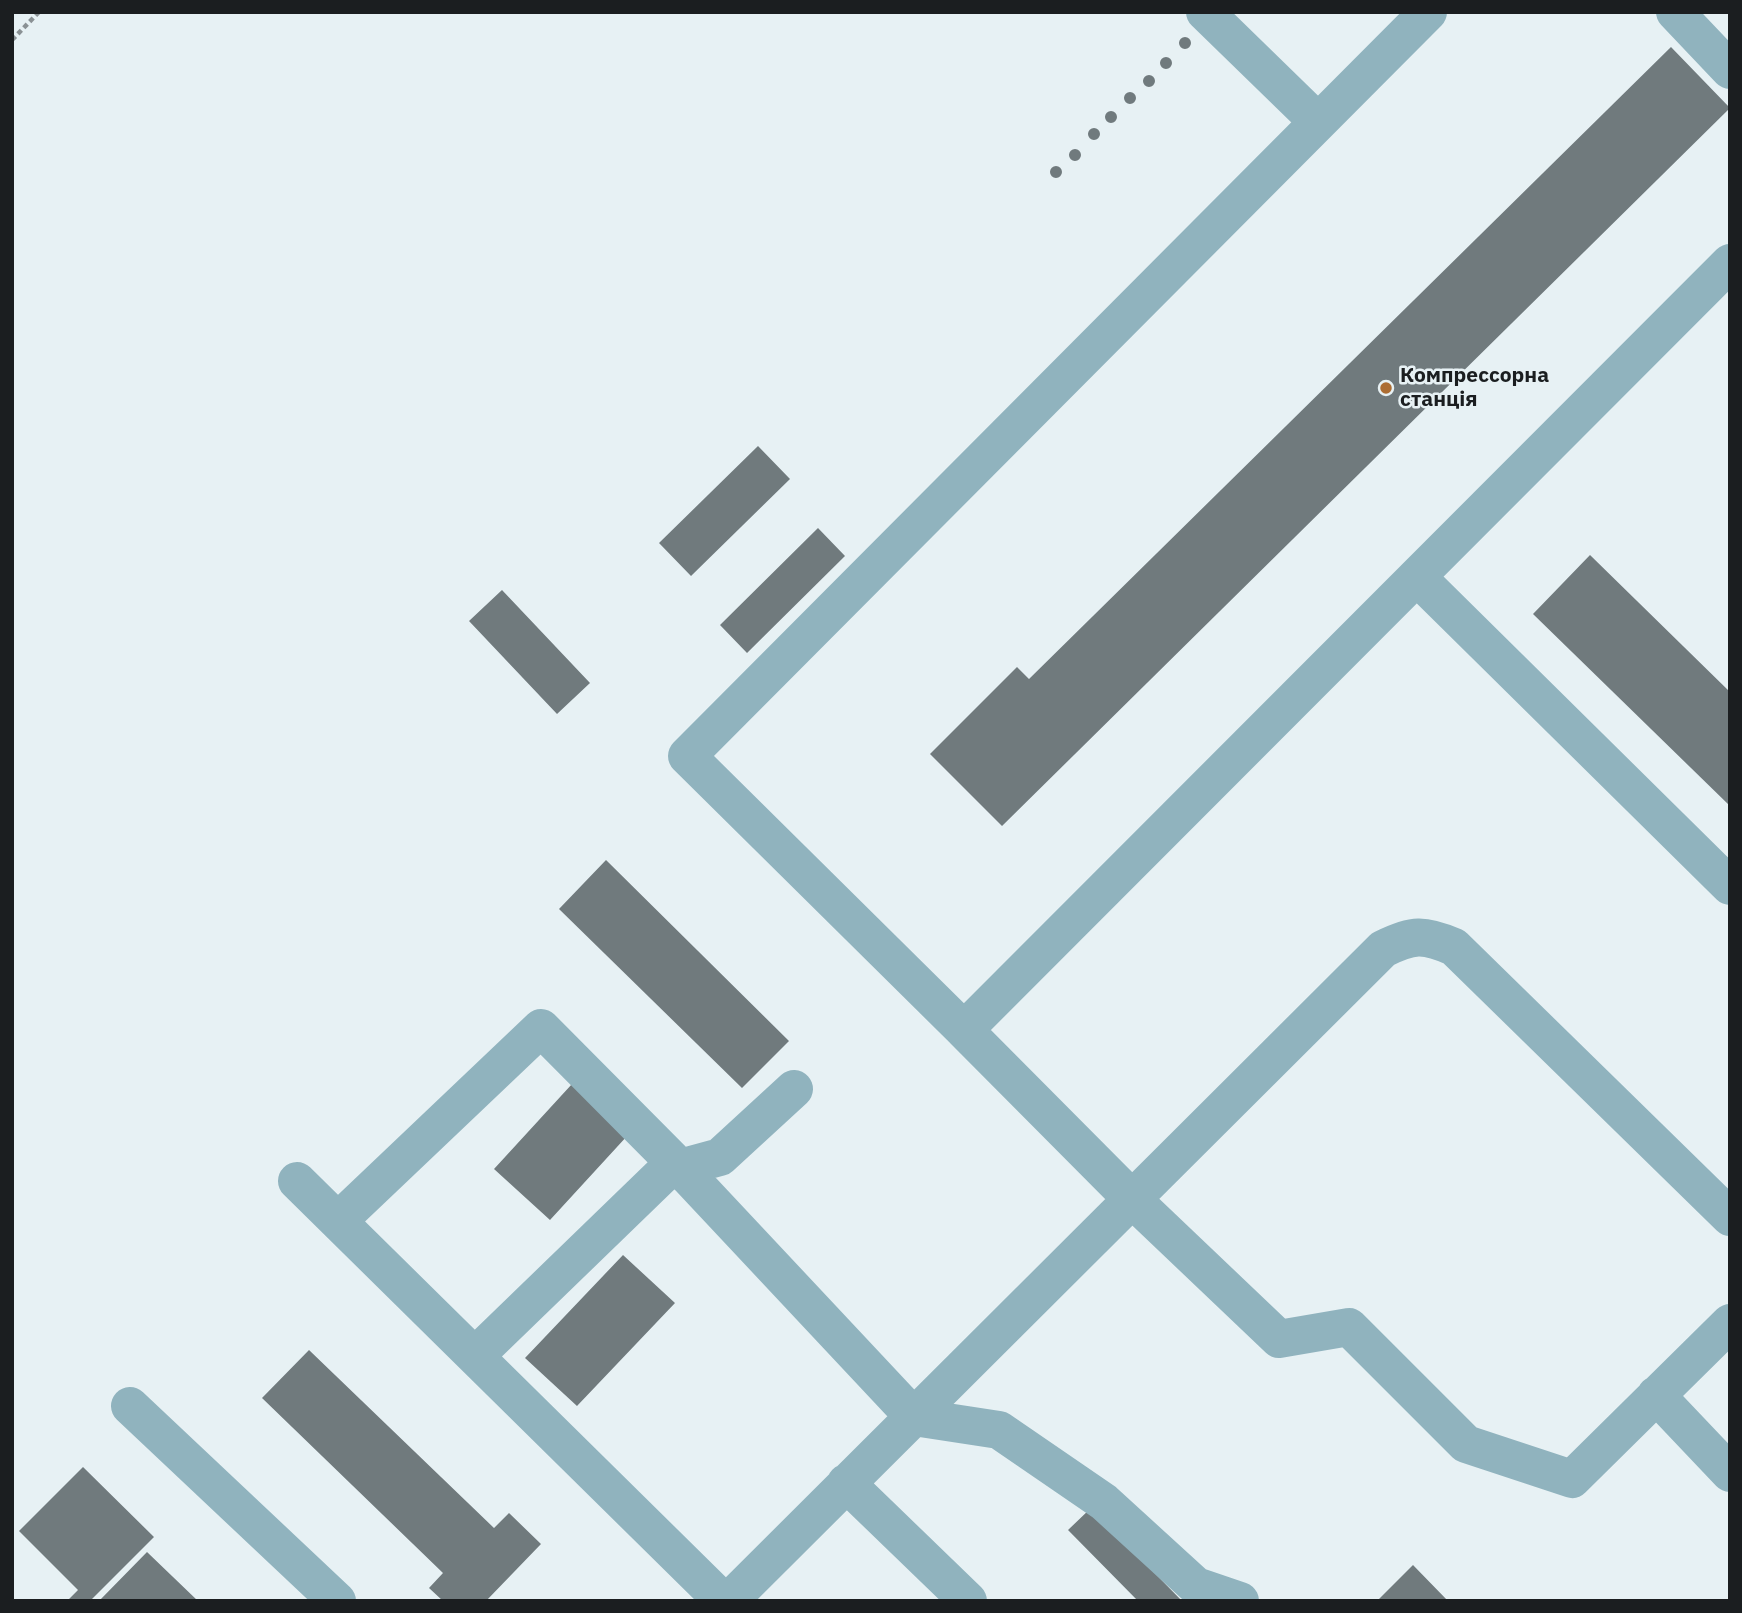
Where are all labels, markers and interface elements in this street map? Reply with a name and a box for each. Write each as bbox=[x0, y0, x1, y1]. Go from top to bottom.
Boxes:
place label: Компрессорна станція bbox=[1400, 363, 1549, 413]
marker: Компрессорна станція bbox=[1378, 380, 1394, 396]

